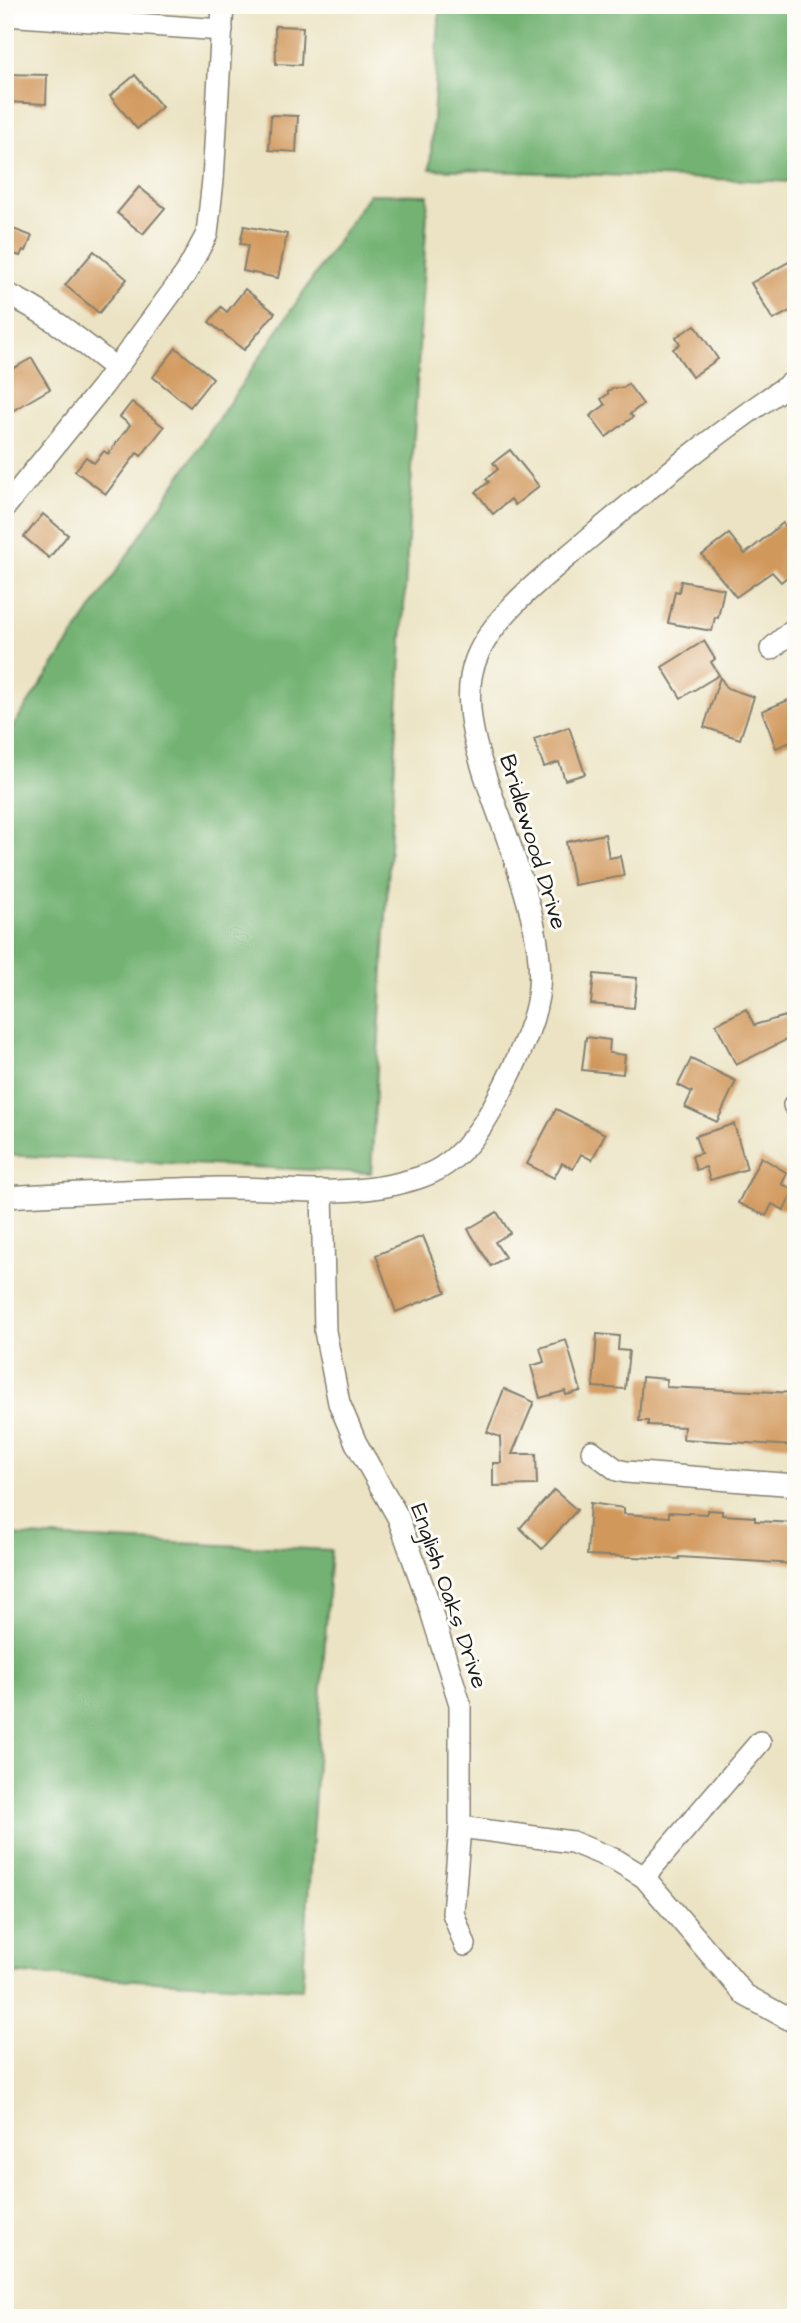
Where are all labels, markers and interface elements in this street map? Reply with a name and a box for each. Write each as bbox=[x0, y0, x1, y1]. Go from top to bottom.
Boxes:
street label: Bridlewood Drive bbox=[491, 751, 575, 933]
street label: English Oaks Drive bbox=[401, 1499, 496, 1693]

